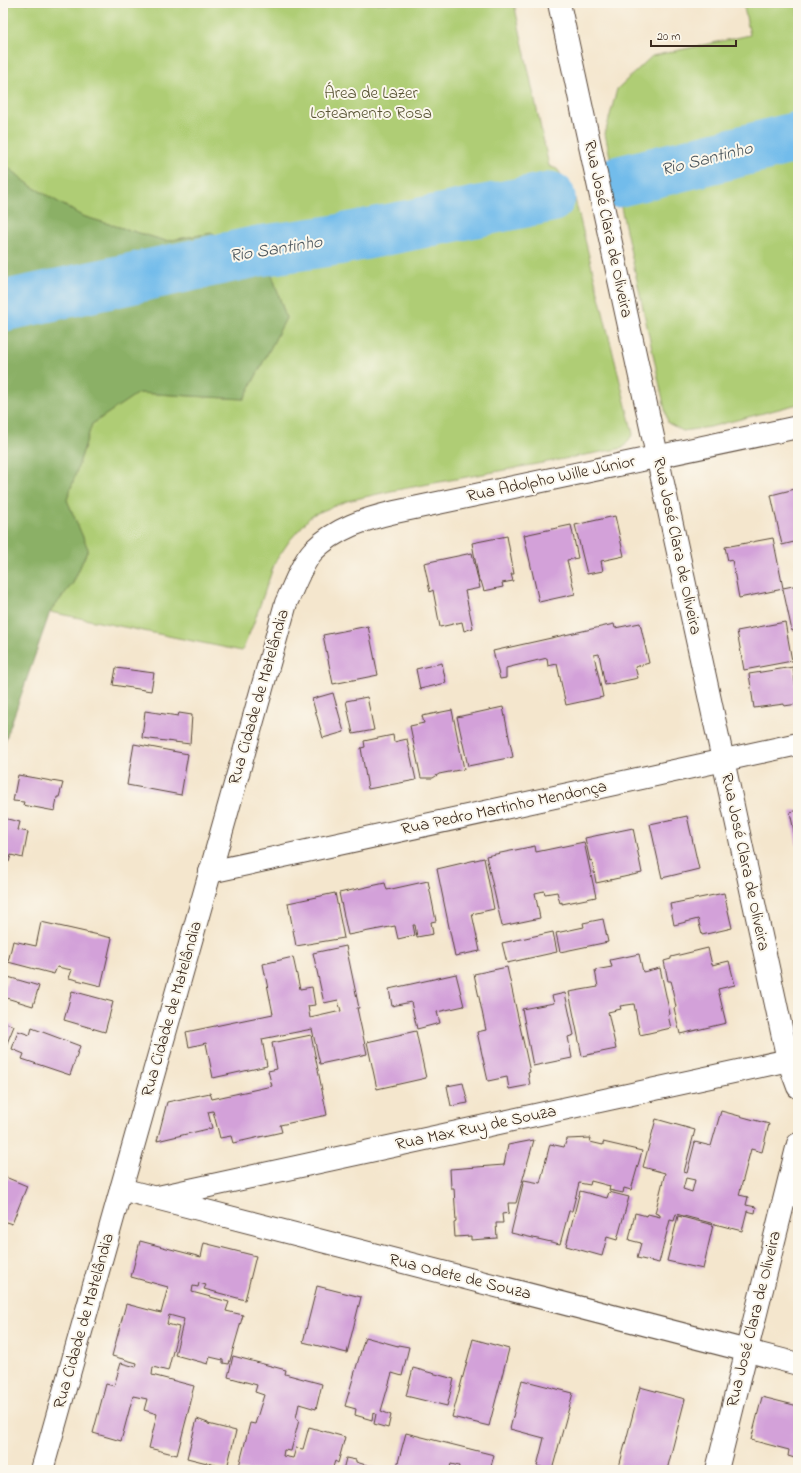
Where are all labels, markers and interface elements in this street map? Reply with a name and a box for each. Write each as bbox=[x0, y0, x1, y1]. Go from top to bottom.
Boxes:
scale bar bbox=[651, 22, 736, 48]
text: 20 m bbox=[657, 28, 680, 46]
park label: Área de Lazer Loteamento Rosa bbox=[310, 81, 432, 126]
water label: Rio Santinho bbox=[659, 136, 756, 184]
street label: Rua José Clara de Oliveira bbox=[577, 138, 639, 320]
water label: Rio Santinho bbox=[228, 230, 325, 270]
street label: Rua Adolpho Wille Júnior bbox=[464, 449, 638, 509]
street label: Rua José Clara de Oliveira bbox=[646, 455, 708, 637]
street label: Rua Cidade de Matelândia bbox=[222, 606, 296, 788]
street label: Rua José Clara de Oliveira bbox=[714, 771, 776, 953]
street label: Rua Pedro Martinho Mendonça bbox=[399, 774, 609, 842]
street label: Rua Cidade de Matelândia bbox=[135, 918, 209, 1100]
street label: Rua Max Ruy de Souza bbox=[393, 1099, 559, 1158]
street label: Rua José Clara de Oliveira bbox=[720, 1228, 788, 1410]
street label: Rua Cidade de Matelândia bbox=[47, 1230, 121, 1412]
street label: Rua Odete de Souza bbox=[386, 1247, 534, 1307]

